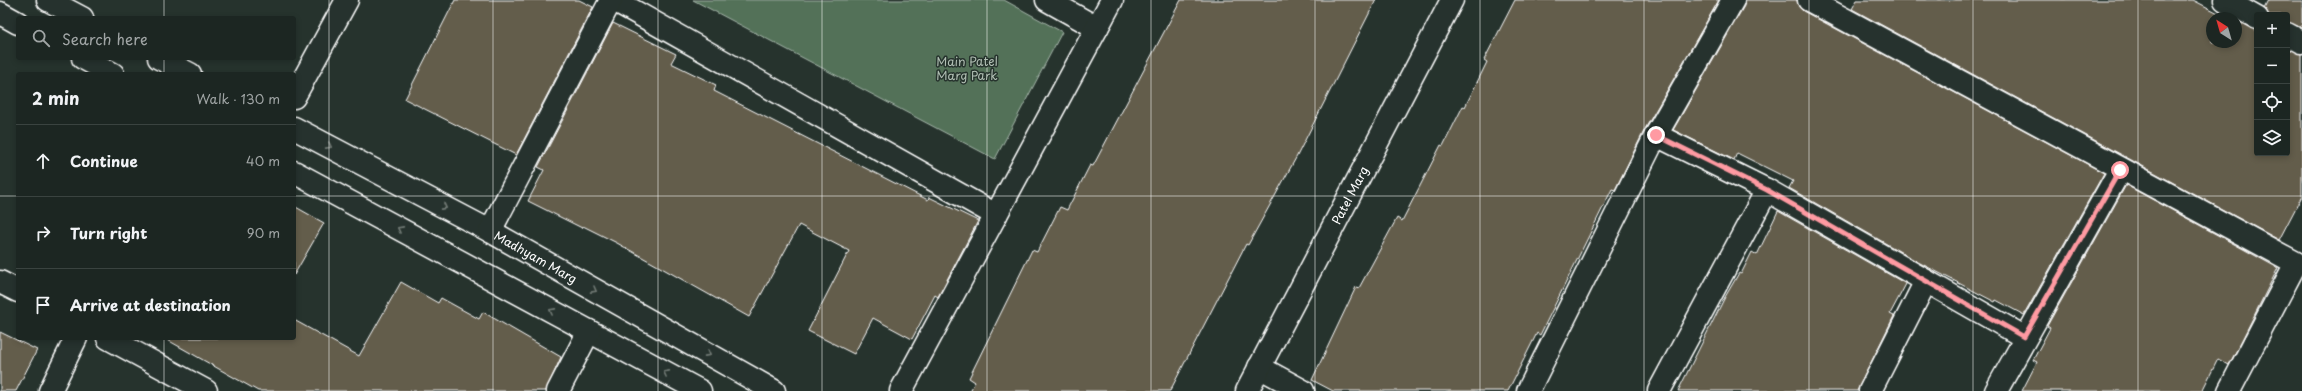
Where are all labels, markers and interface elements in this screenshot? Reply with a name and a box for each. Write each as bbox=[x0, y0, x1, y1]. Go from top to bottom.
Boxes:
north arrow bbox=[2206, 12, 2242, 48]
map controls bbox=[2254, 12, 2290, 156]
button: + bbox=[2254, 12, 2290, 48]
search box bbox=[16, 16, 296, 60]
icon: search bbox=[30, 27, 52, 49]
text: Search here bbox=[62, 27, 148, 50]
button: − bbox=[2254, 48, 2290, 84]
park label: Main Patel Marg Park bbox=[936, 52, 998, 84]
button: locate bbox=[2254, 84, 2290, 120]
text: 2 min bbox=[32, 85, 79, 111]
text: Walk · 130 m bbox=[197, 89, 280, 108]
button: layers bbox=[2254, 120, 2290, 156]
route end bbox=[1647, 126, 1665, 144]
one-way arrow bbox=[324, 142, 332, 149]
text: Continue bbox=[70, 149, 138, 172]
icon: ahead bbox=[32, 150, 54, 172]
text: 40 m bbox=[246, 151, 280, 170]
route start bbox=[2111, 161, 2129, 179]
street label: Patel Marg bbox=[1327, 163, 1372, 228]
one-way arrow bbox=[439, 202, 447, 210]
text: Turn right bbox=[70, 221, 147, 244]
icon: right bbox=[32, 222, 54, 244]
text: 90 m bbox=[247, 223, 280, 242]
street label: Madhyam Marg bbox=[491, 226, 581, 287]
one-way arrow bbox=[397, 227, 404, 234]
one-way arrow bbox=[590, 285, 597, 292]
text: Arrive at destination bbox=[70, 293, 231, 316]
icon: arrive bbox=[32, 294, 54, 316]
one-way arrow bbox=[548, 308, 556, 316]
one-way arrow bbox=[703, 349, 711, 356]
one-way arrow bbox=[663, 370, 670, 377]

